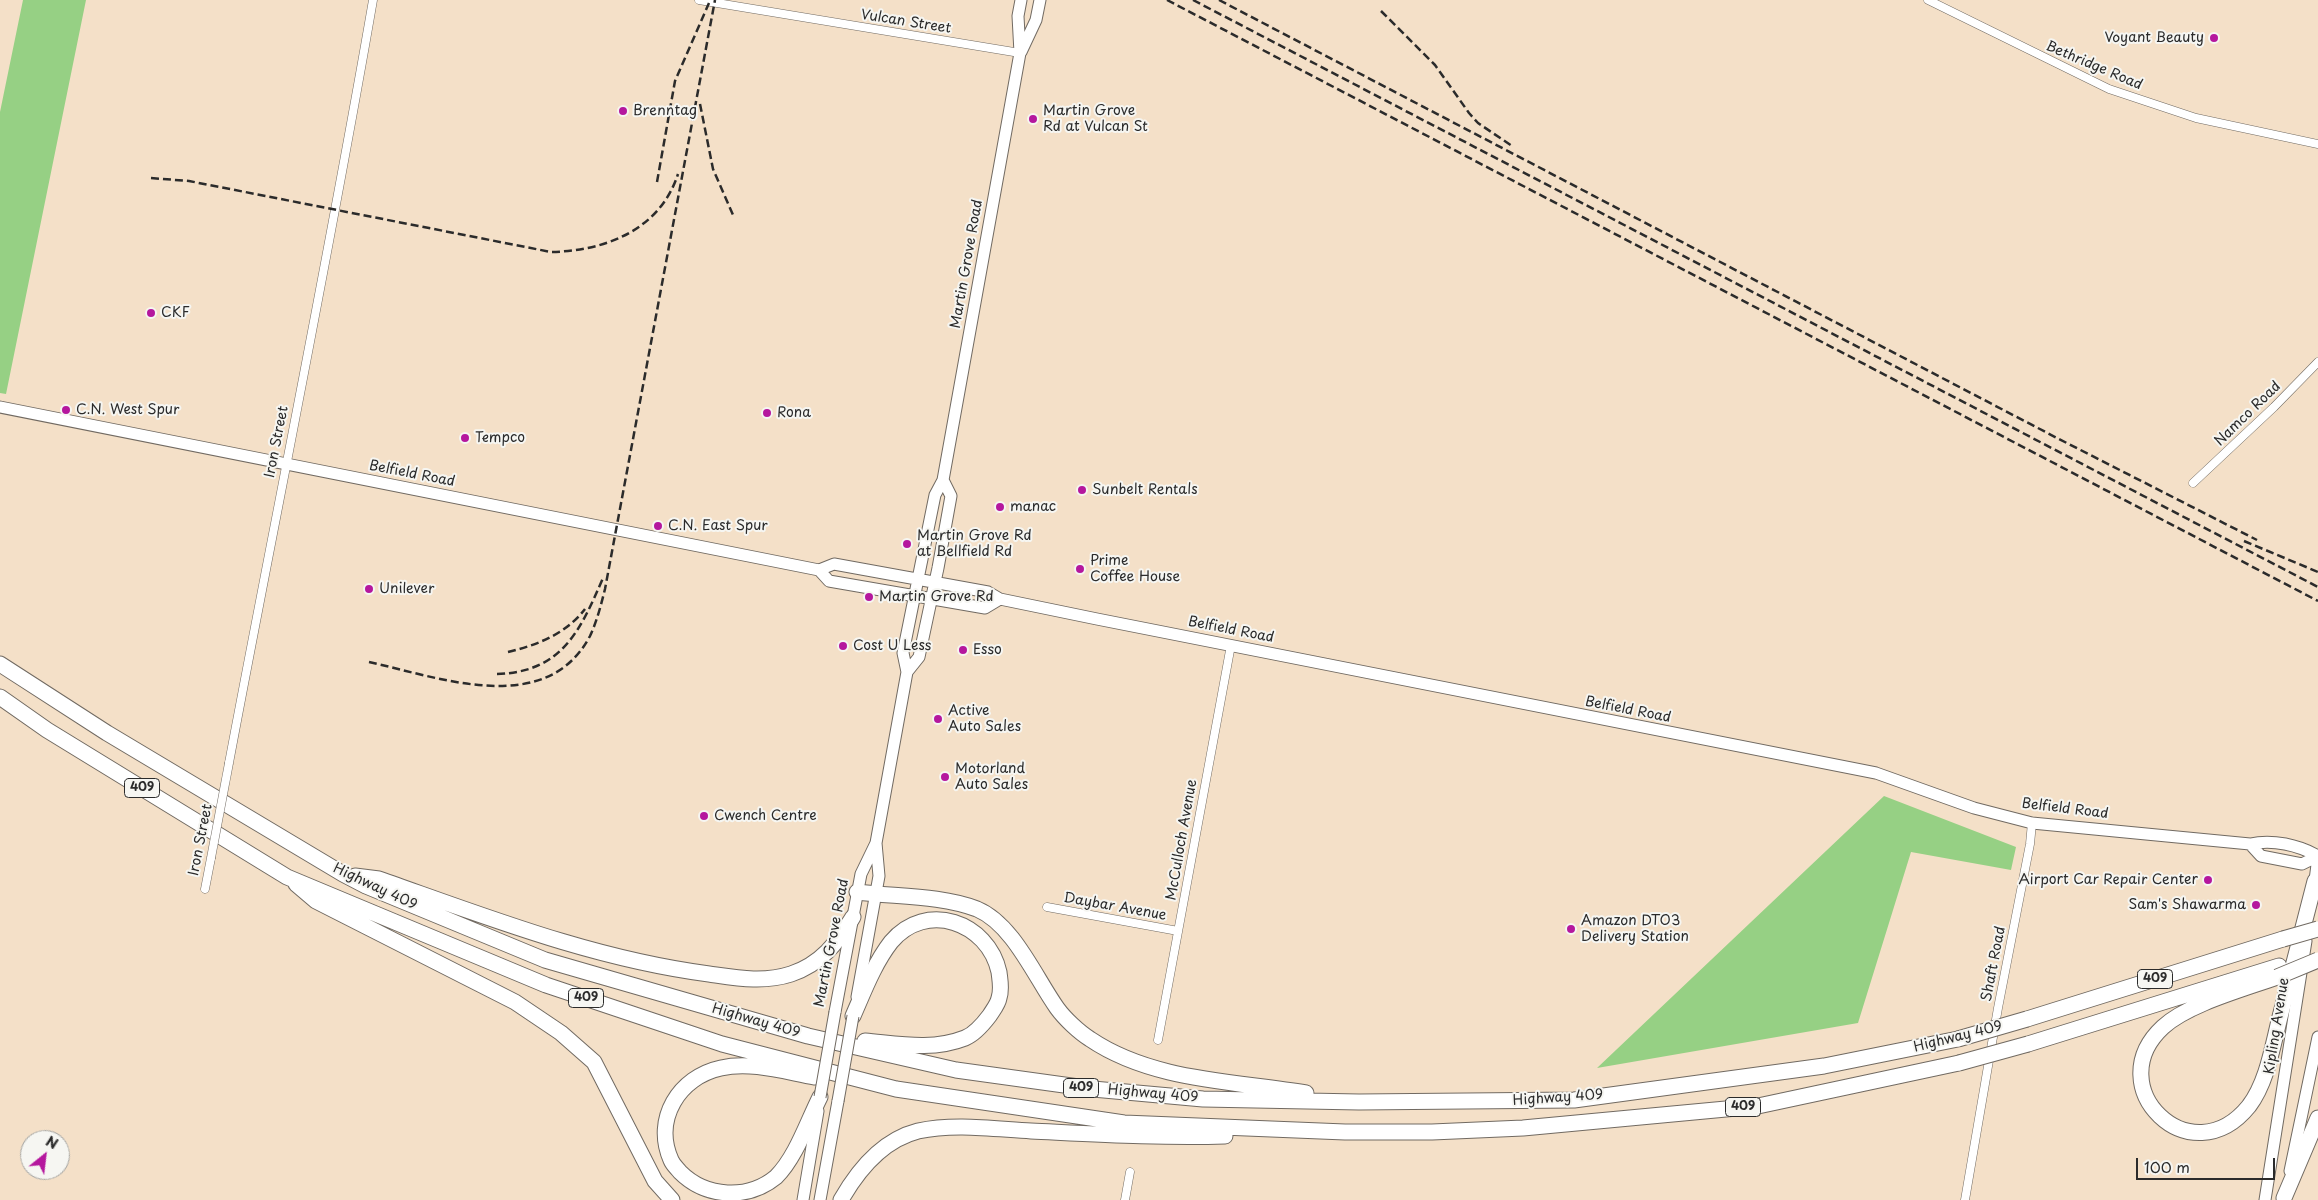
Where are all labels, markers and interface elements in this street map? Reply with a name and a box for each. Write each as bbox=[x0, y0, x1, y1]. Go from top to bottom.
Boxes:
street label: Vulcan Street bbox=[860, 7, 952, 37]
place label: Voyant Beauty bbox=[2104, 30, 2204, 46]
marker: Voyant Beauty bbox=[2208, 32, 2220, 44]
street label: Bethridge Road bbox=[2043, 38, 2145, 94]
place label: Brenntag bbox=[633, 103, 697, 119]
place label: Martin Grove Rd at Vulcan St bbox=[1043, 103, 1148, 136]
marker: Brenntag bbox=[617, 105, 629, 117]
marker: Martin Grove Rd at Vulcan St bbox=[1027, 113, 1039, 125]
street label: Martin Grove Road bbox=[947, 198, 987, 330]
place label: CKF bbox=[161, 305, 190, 321]
marker: CKF bbox=[145, 307, 157, 319]
street label: Namco Road bbox=[2211, 378, 2285, 450]
place label: C.N. West Spur bbox=[76, 402, 179, 418]
marker: C.N. West Spur bbox=[60, 404, 72, 416]
street label: Iron Street bbox=[262, 405, 292, 479]
place label: Rona bbox=[777, 405, 811, 421]
marker: Rona bbox=[761, 407, 773, 419]
place label: Tempco bbox=[475, 430, 525, 446]
marker: Tempco bbox=[459, 432, 471, 444]
street label: Belfield Road bbox=[368, 457, 456, 491]
place label: Sunbelt Rentals bbox=[1092, 482, 1198, 498]
marker: Sunbelt Rentals bbox=[1076, 484, 1088, 496]
place label: manac bbox=[1010, 499, 1056, 515]
marker: manac bbox=[994, 501, 1006, 513]
place label: C.N. East Spur bbox=[668, 518, 768, 534]
marker: C.N. East Spur bbox=[652, 520, 664, 532]
place label: Martin Grove Rd at Bellfield Rd bbox=[917, 528, 1032, 560]
marker: Martin Grove Rd at Bellfield Rd bbox=[901, 538, 913, 550]
place label: Prime Coffee House bbox=[1090, 553, 1180, 586]
marker: Prime Coffee House bbox=[1074, 563, 1086, 575]
place label: Unilever bbox=[379, 581, 434, 597]
marker: Unilever bbox=[363, 583, 375, 595]
place label: Martin Grove Rd bbox=[879, 589, 994, 605]
marker: Martin Grove Rd bbox=[863, 591, 875, 603]
street label: Belfield Road bbox=[1187, 613, 1275, 647]
place label: Cost U Less bbox=[853, 638, 931, 654]
marker: Cost U Less bbox=[837, 640, 849, 652]
place label: Esso bbox=[973, 642, 1002, 658]
marker: Esso bbox=[957, 644, 969, 656]
street label: Belfield Road bbox=[1584, 693, 1672, 727]
place label: Active Auto Sales bbox=[948, 703, 1021, 736]
marker: Active Auto Sales bbox=[932, 713, 944, 725]
place label: Motorland Auto Sales bbox=[955, 761, 1028, 794]
marker: Motorland Auto Sales bbox=[939, 771, 951, 783]
road number: 409 bbox=[124, 778, 160, 798]
street label: McCulloch Avenue bbox=[1163, 778, 1201, 902]
street label: Belfield Road bbox=[2021, 795, 2109, 823]
street label: Iron Street bbox=[186, 803, 216, 877]
place label: Cwench Centre bbox=[714, 808, 817, 824]
marker: Cwench Centre bbox=[698, 810, 710, 822]
street label: Highway 409 bbox=[330, 860, 420, 914]
place label: Airport Car Repair Center bbox=[2018, 872, 2198, 888]
marker: Airport Car Repair Center bbox=[2202, 874, 2214, 886]
street label: Martin Grove Road bbox=[811, 877, 853, 1009]
street label: Daybar Avenue bbox=[1062, 890, 1168, 924]
place label: Sam's Shawarma bbox=[2129, 897, 2246, 913]
marker: Sam's Shawarma bbox=[2250, 899, 2262, 911]
place label: Amazon DTO3 Delivery Station bbox=[1581, 913, 1689, 946]
marker: Amazon DTO3 Delivery Station bbox=[1565, 923, 1577, 935]
street label: Shaft Road bbox=[1978, 925, 2010, 1003]
road number: 409 bbox=[2138, 970, 2172, 989]
street label: Kipling Avenue bbox=[2261, 977, 2293, 1075]
road number: 409 bbox=[568, 988, 604, 1008]
street label: Highway 409 bbox=[710, 1000, 802, 1042]
street label: Highway 409 bbox=[1912, 1018, 2004, 1056]
road number: 409 bbox=[1064, 1078, 1098, 1098]
street label: Highway 409 bbox=[1107, 1082, 1199, 1106]
street label: Highway 409 bbox=[1512, 1086, 1604, 1110]
road number: 409 bbox=[1726, 1098, 1760, 1116]
north arrow bbox=[20, 1130, 70, 1180]
text: N bbox=[42, 1130, 62, 1154]
scale bar bbox=[2138, 1148, 2277, 1180]
text: 100 m bbox=[2144, 1155, 2190, 1178]

